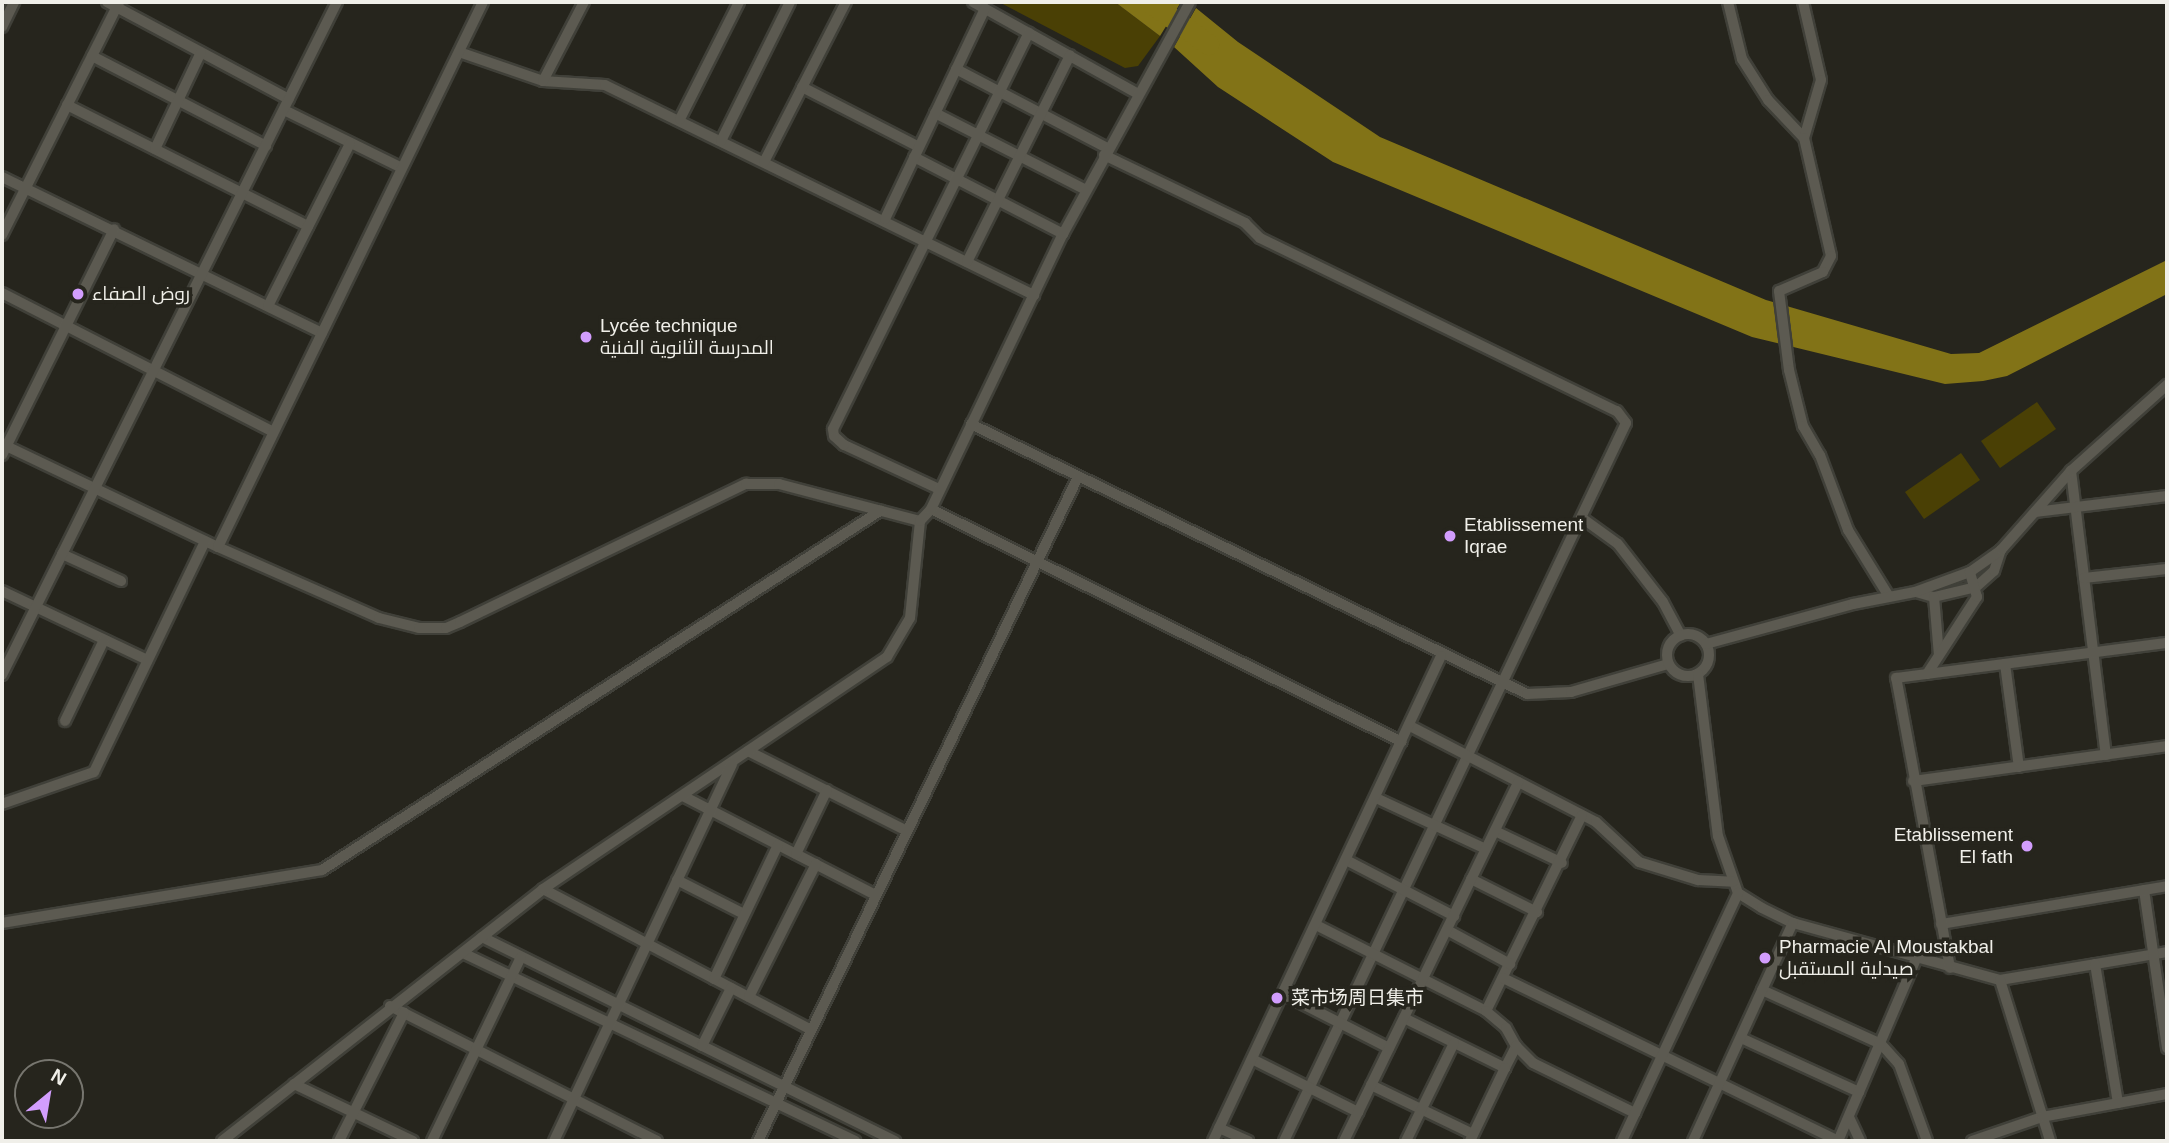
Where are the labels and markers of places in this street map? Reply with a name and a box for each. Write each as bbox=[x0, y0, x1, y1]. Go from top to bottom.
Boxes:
place label: روض الصفاء bbox=[92, 283, 190, 305]
marker: روض الصفاء bbox=[70, 286, 86, 302]
place label: Lycée technique المدرسة الثانوية الفنية bbox=[600, 315, 774, 359]
marker: Lycée technique المدرسة الثانوية الفنية bbox=[578, 329, 594, 345]
place label: Etablissement Iqrae bbox=[1464, 514, 1583, 558]
marker: Etablissement Iqrae bbox=[1442, 528, 1458, 544]
place label: Etablissement El fath bbox=[1894, 824, 2013, 868]
marker: Etablissement El fath bbox=[2019, 838, 2035, 854]
place label: Pharmacie Al Moustakbal صيدلية المستقبل bbox=[1779, 936, 1994, 980]
marker: Pharmacie Al Moustakbal صيدلية المستقبل bbox=[1757, 950, 1773, 966]
place label: 菜市场周日集市 bbox=[1291, 987, 1424, 1009]
marker: 菜市场周日集市 bbox=[1269, 990, 1285, 1006]

